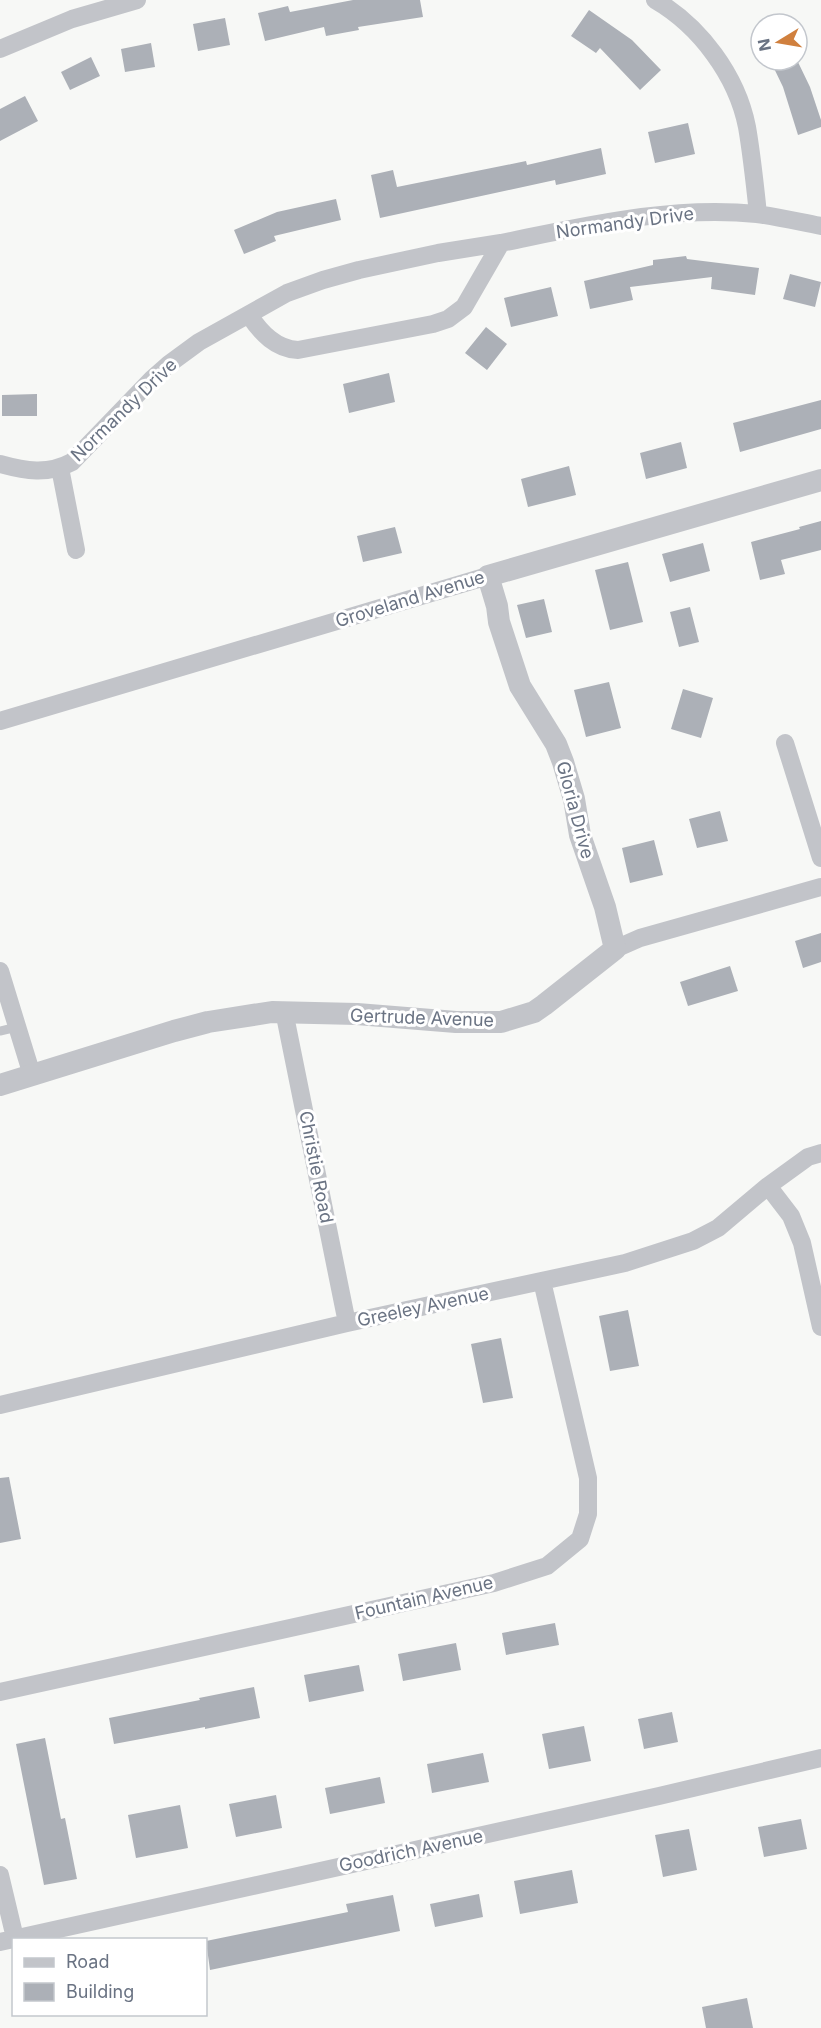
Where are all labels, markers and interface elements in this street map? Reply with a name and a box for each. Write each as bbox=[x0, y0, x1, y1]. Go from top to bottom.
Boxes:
north arrow bbox=[749, 12, 809, 72]
text: N bbox=[753, 37, 775, 53]
street label: Normandy Drive bbox=[555, 202, 695, 243]
street label: Normandy Drive bbox=[66, 354, 181, 465]
street label: Groveland Avenue bbox=[333, 566, 487, 631]
street label: Gloria Drive bbox=[552, 759, 599, 861]
street label: Gertrude Avenue bbox=[350, 1004, 494, 1031]
street label: Christie Road bbox=[295, 1109, 338, 1225]
street label: Greeley Avenue bbox=[355, 1282, 491, 1331]
street label: Fountain Avenue bbox=[353, 1571, 495, 1624]
street label: Goodrich Avenue bbox=[337, 1825, 485, 1876]
legend bbox=[12, 1938, 207, 2016]
text: Road bbox=[66, 1951, 109, 1972]
text: Building bbox=[66, 1981, 134, 2002]

